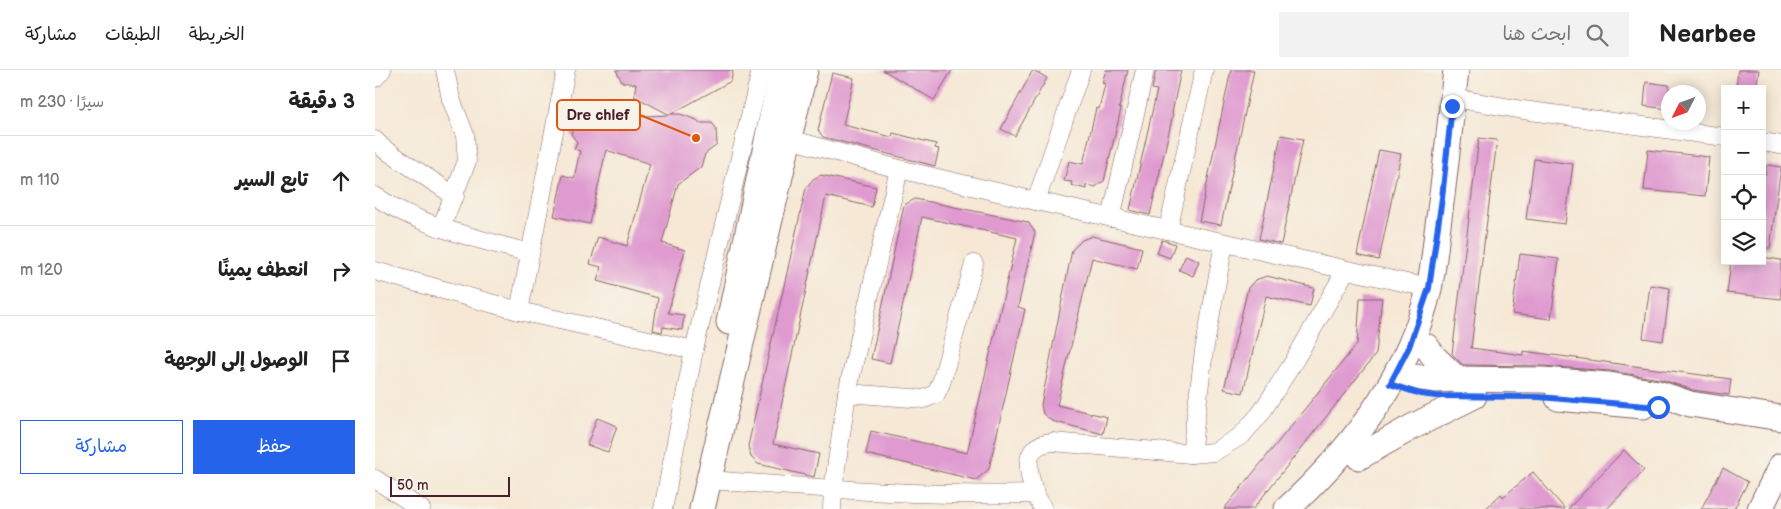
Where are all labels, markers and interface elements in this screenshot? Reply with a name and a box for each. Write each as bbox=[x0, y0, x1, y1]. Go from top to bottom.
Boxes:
search box bbox=[1279, 12, 1629, 57]
text: Nearbee bbox=[1659, 20, 1756, 49]
icon: search bbox=[1583, 21, 1611, 49]
text: ابحث هنا bbox=[1502, 23, 1571, 46]
text: مشاركة bbox=[25, 24, 77, 45]
text: الطبقات bbox=[105, 24, 161, 45]
text: الخريطة bbox=[189, 24, 245, 45]
north arrow bbox=[1661, 85, 1706, 130]
map controls bbox=[1721, 85, 1766, 265]
button: + bbox=[1721, 85, 1766, 130]
text: 3 دقيقة bbox=[289, 89, 355, 114]
text: سيرًا · 230 m bbox=[20, 93, 104, 112]
route end bbox=[1441, 95, 1464, 118]
callout: Dre chlef bbox=[557, 100, 640, 130]
text: Dre chlef bbox=[566, 106, 630, 125]
button: − bbox=[1721, 130, 1766, 175]
icon: ahead bbox=[327, 167, 355, 195]
text: تابع السير bbox=[235, 169, 308, 192]
text: 110 m bbox=[20, 171, 59, 190]
button: locate bbox=[1721, 175, 1766, 220]
button: layers bbox=[1721, 220, 1766, 265]
icon: right bbox=[327, 257, 355, 285]
text: انعطف يمينًا bbox=[218, 259, 308, 282]
text: 120 m bbox=[20, 261, 63, 280]
icon: arrive bbox=[327, 347, 355, 375]
text: الوصول إلى الوجهة bbox=[164, 349, 308, 372]
route start bbox=[1647, 396, 1670, 419]
button: مشاركة bbox=[20, 420, 183, 474]
button: حفظ bbox=[193, 420, 355, 474]
scale bar bbox=[390, 474, 510, 497]
text: 50 m bbox=[397, 477, 429, 494]

